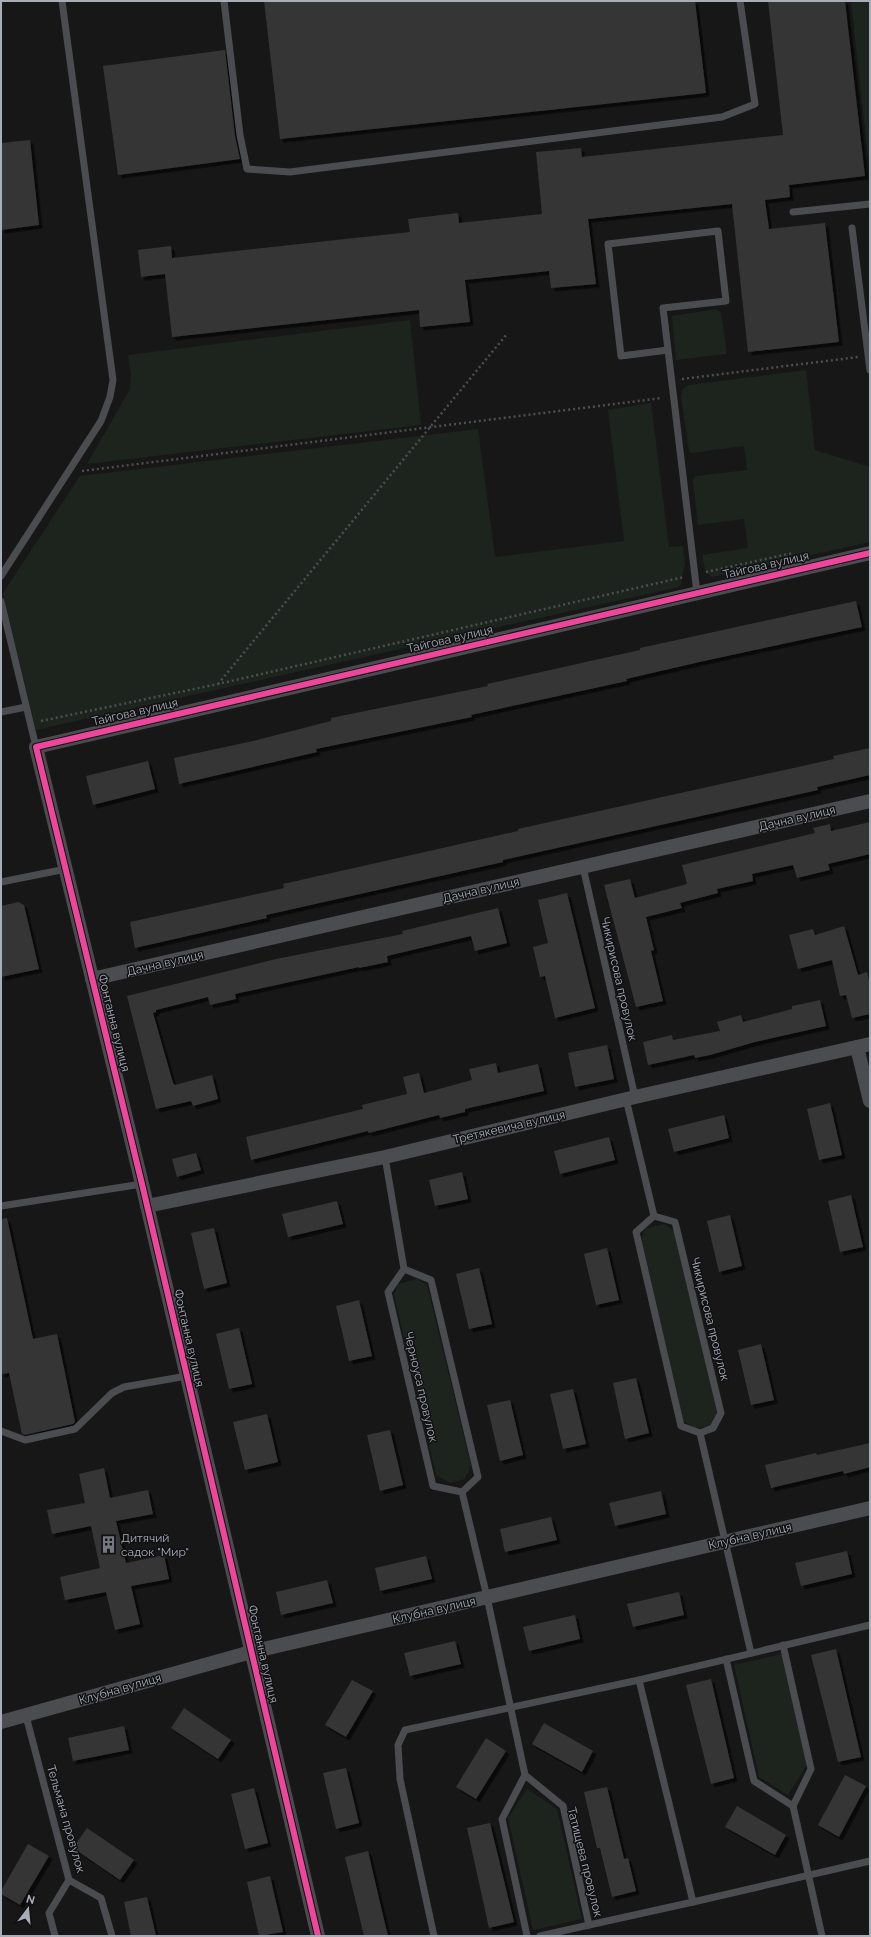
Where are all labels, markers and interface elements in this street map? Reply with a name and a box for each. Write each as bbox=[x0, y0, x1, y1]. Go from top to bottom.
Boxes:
street label: Тайгова вулиця bbox=[722, 548, 810, 582]
street label: Тайгова вулиця bbox=[406, 622, 494, 656]
street label: Тайгова вулиця bbox=[91, 695, 179, 729]
street label: Дачна вулиця bbox=[757, 802, 837, 834]
street label: Дачна вулиця bbox=[441, 874, 521, 906]
street label: Чикирисова провулок bbox=[598, 916, 640, 1042]
street label: Дачна вулиця bbox=[125, 947, 205, 979]
street label: Фонтанна вулиця bbox=[95, 973, 133, 1073]
street label: Третякевича вулиця bbox=[451, 1107, 567, 1147]
street label: Чикирисова провулок bbox=[688, 1256, 732, 1382]
street label: Фонтанна вулиця bbox=[171, 1288, 207, 1388]
street label: Черноуса провулок bbox=[401, 1330, 441, 1444]
street label: Клубна вулиця bbox=[707, 1520, 793, 1552]
place label: Дитячий садок "Мир" bbox=[121, 1531, 189, 1559]
building icon: Дитячий садок "Мир" bbox=[98, 1535, 118, 1555]
street label: Клубна вулиця bbox=[391, 1594, 477, 1626]
street label: Фонтанна вулиця bbox=[245, 1604, 281, 1704]
street label: Клубна вулиця bbox=[77, 1671, 163, 1707]
street label: Тельмана провулок bbox=[44, 1763, 88, 1875]
street label: Татищева провулок bbox=[565, 1806, 605, 1918]
north arrow bbox=[8, 1889, 48, 1929]
text: N bbox=[25, 1892, 36, 1907]

